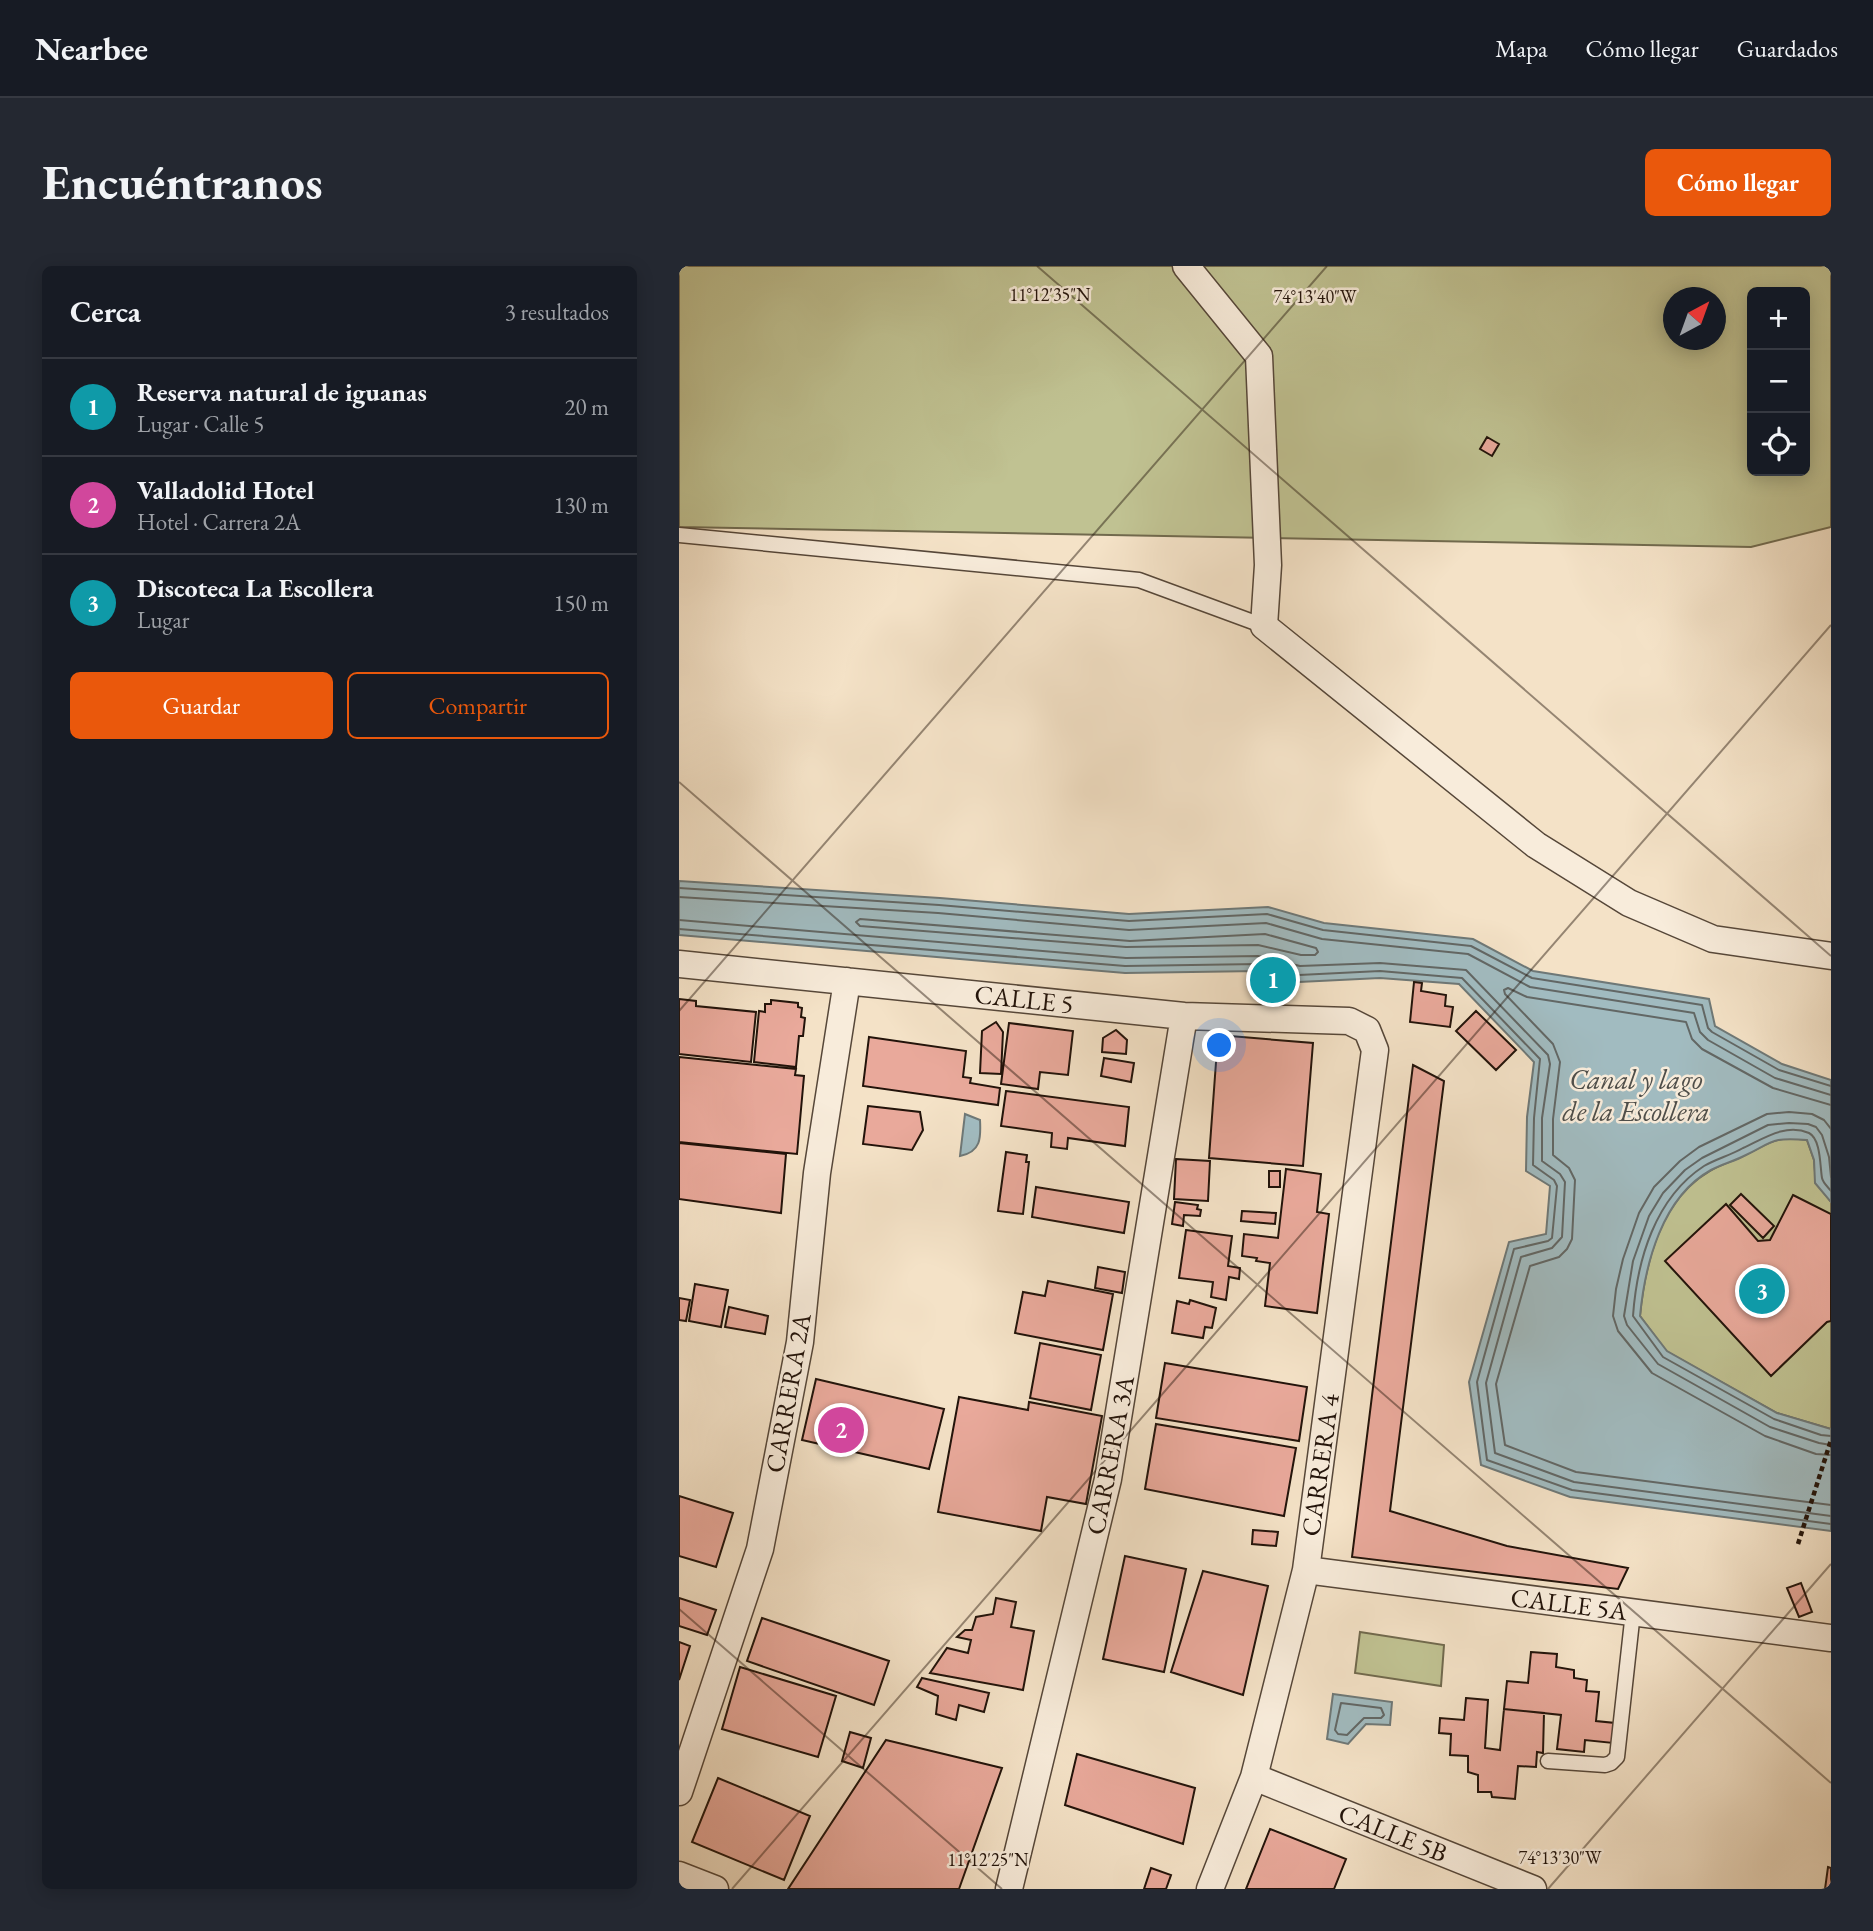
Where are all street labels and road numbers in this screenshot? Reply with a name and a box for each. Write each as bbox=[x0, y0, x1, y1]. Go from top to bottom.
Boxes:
street label: CALLE 5 bbox=[973, 977, 1075, 1021]
street label: CARRERA 2A bbox=[757, 1310, 819, 1475]
street label: CARRERA 3A bbox=[1078, 1372, 1142, 1537]
street label: CARRERA 4 bbox=[1293, 1391, 1347, 1538]
street label: CALLE 5A bbox=[1509, 1580, 1630, 1628]
street label: CALLE 5B bbox=[1334, 1796, 1452, 1870]

